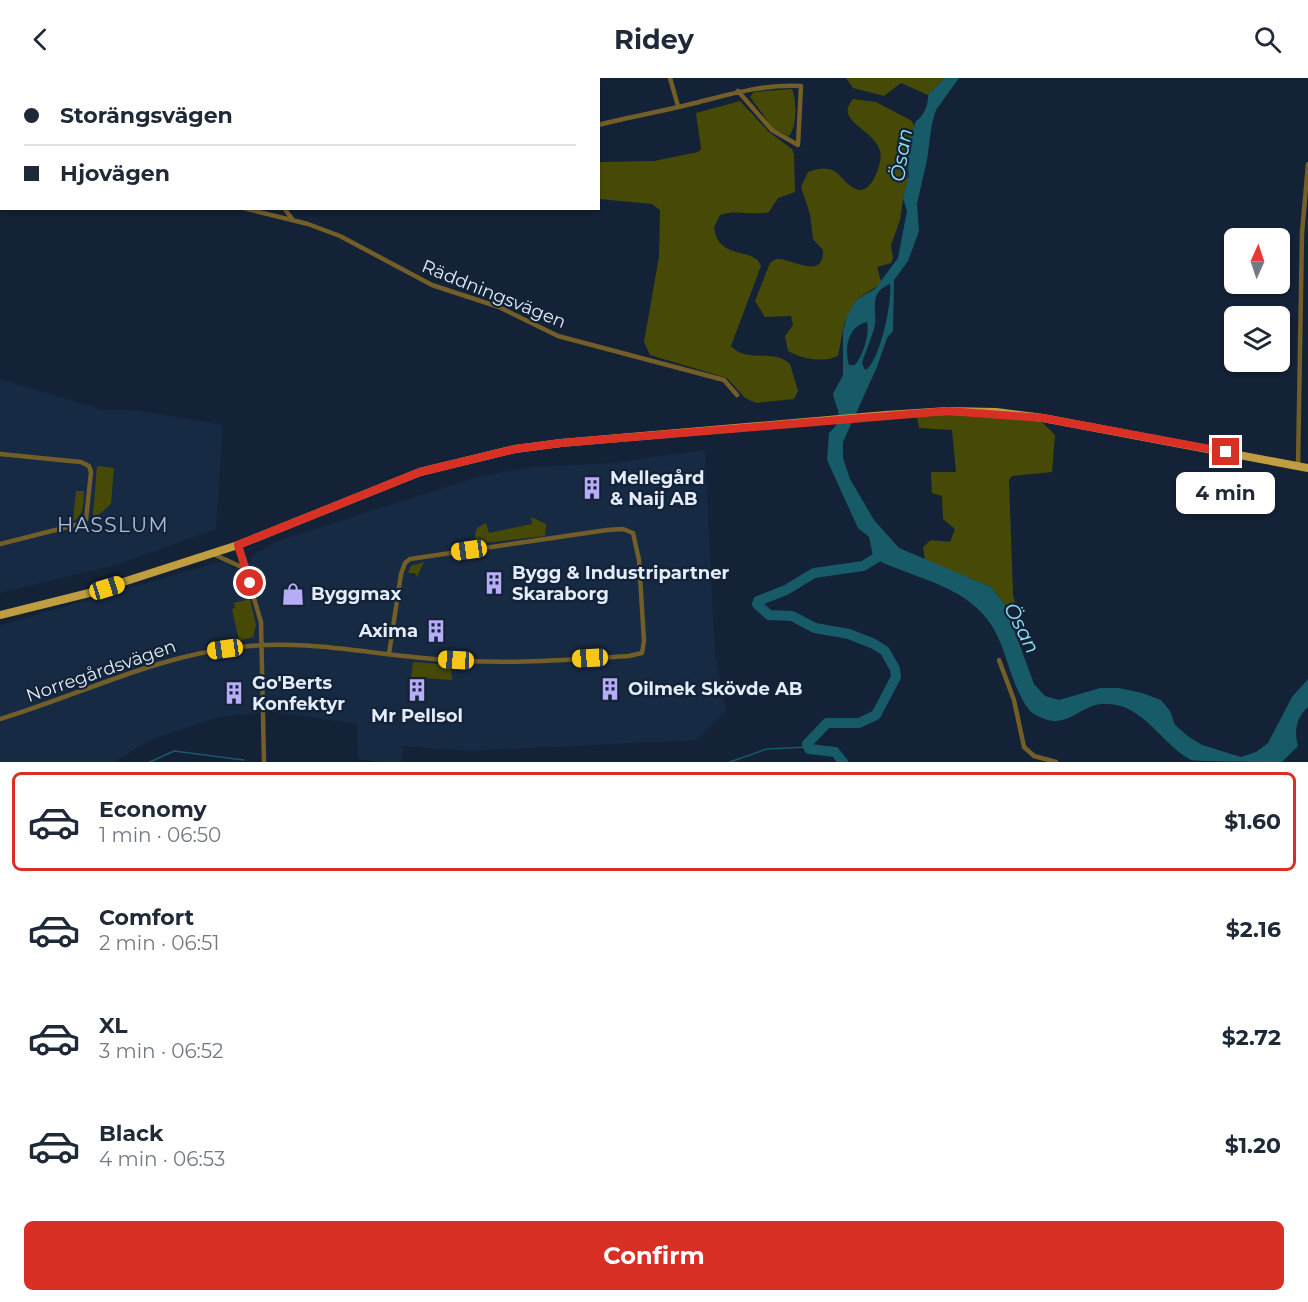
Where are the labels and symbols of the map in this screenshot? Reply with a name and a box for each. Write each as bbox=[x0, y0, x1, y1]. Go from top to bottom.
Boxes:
water label: Ösan bbox=[885, 127, 917, 183]
north arrow bbox=[1224, 228, 1290, 294]
street label: Räddningsvägen bbox=[419, 255, 569, 333]
route end bbox=[1212, 438, 1239, 465]
place label: Mellegård & Naij AB bbox=[610, 467, 705, 510]
callout: 4 min bbox=[1176, 473, 1276, 515]
building icon: Mellegård & Naij AB bbox=[579, 475, 605, 501]
district label: HASSLUM bbox=[57, 513, 169, 537]
car bbox=[450, 539, 488, 561]
place label: Bygg & Industripartner Skaraborg bbox=[512, 562, 730, 605]
route start bbox=[236, 569, 263, 596]
building icon: Bygg & Industripartner Skaraborg bbox=[481, 570, 507, 596]
car bbox=[87, 574, 127, 602]
shop icon: Byggmax bbox=[280, 581, 306, 607]
place label: Byggmax bbox=[311, 583, 401, 605]
water label: Ösan bbox=[999, 599, 1045, 657]
building icon: Axima bbox=[423, 618, 449, 644]
place label: Axima bbox=[358, 620, 418, 642]
street label: Norregårdsvägen bbox=[23, 635, 179, 707]
car bbox=[206, 638, 244, 660]
car bbox=[572, 648, 608, 668]
car bbox=[438, 650, 474, 670]
place label: Go'Berts Konfektyr bbox=[252, 672, 345, 715]
building icon: Oilmek Skövde AB bbox=[597, 676, 623, 702]
building icon: Mr Pellsol bbox=[404, 677, 430, 703]
place label: Oilmek Skövde AB bbox=[628, 678, 803, 700]
building icon: Go'Berts Konfektyr bbox=[221, 680, 247, 706]
place label: Mr Pellsol bbox=[371, 705, 463, 727]

